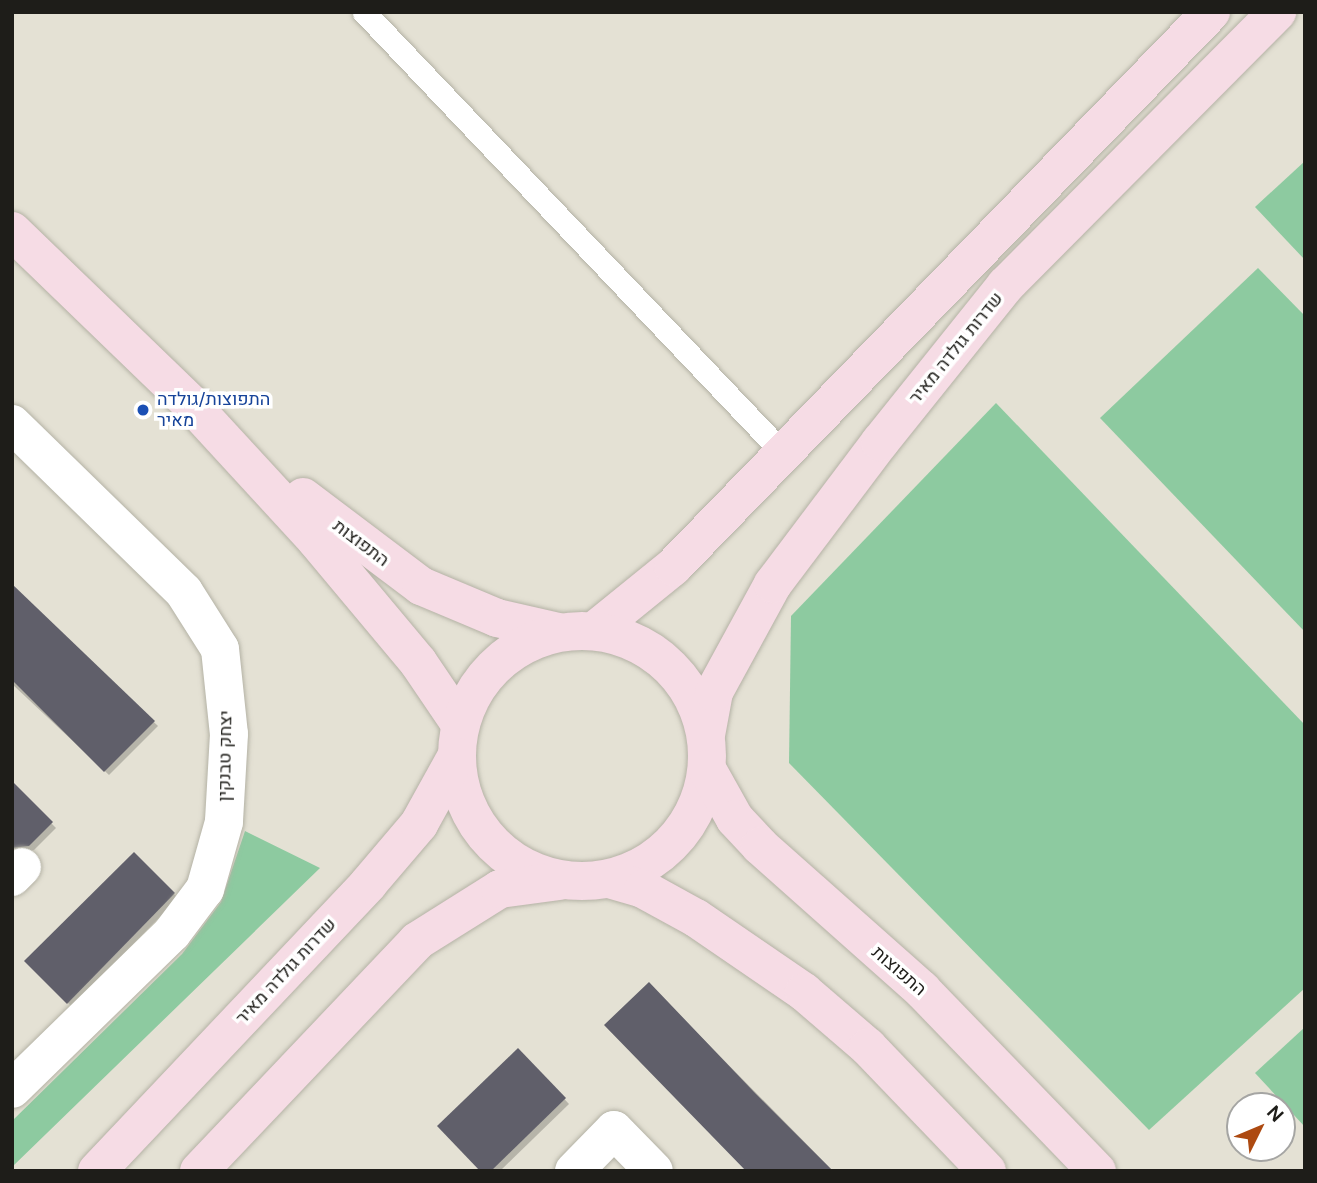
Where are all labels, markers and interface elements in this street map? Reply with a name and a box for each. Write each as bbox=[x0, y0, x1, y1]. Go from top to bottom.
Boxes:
street label: שדרות גולדה מאיר bbox=[904, 288, 1008, 408]
place label: התפוצות/גולדה מאיר bbox=[157, 389, 270, 432]
marker: התפוצות/גולדה מאיר bbox=[135, 402, 151, 418]
street label: התפוצות bbox=[329, 515, 393, 571]
street label: יצחק טבנקין bbox=[213, 710, 237, 802]
street label: שדרות גולדה מאיר bbox=[231, 913, 341, 1029]
street label: התפוצות bbox=[867, 942, 931, 1000]
north arrow bbox=[1226, 1092, 1296, 1162]
text: N bbox=[1261, 1100, 1289, 1127]

